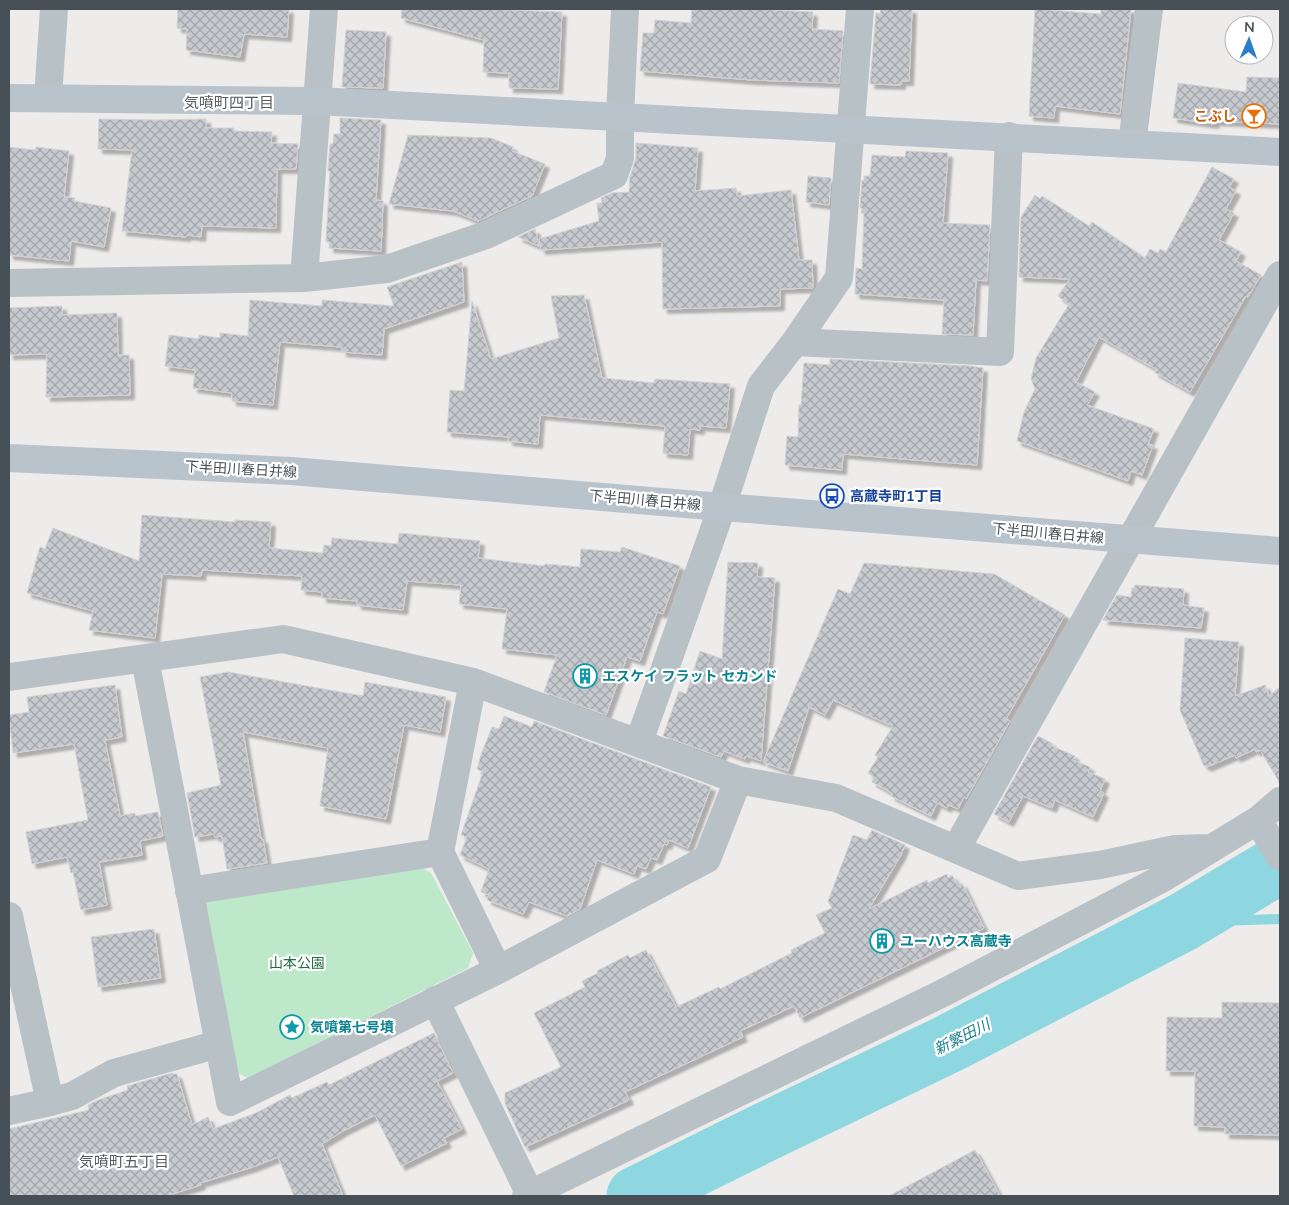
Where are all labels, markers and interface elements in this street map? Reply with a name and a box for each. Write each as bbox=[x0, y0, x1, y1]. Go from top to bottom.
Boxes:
north arrow bbox=[1224, 15, 1274, 65]
text: N bbox=[1244, 18, 1255, 36]
district label: 気噴町四丁目 bbox=[184, 93, 274, 112]
bar icon: こぶし bbox=[1241, 103, 1267, 129]
place label: こぶし bbox=[1194, 107, 1236, 125]
street label: 下半田川春日井線 bbox=[185, 457, 297, 481]
bus stop icon: 高蔵寺町1丁目 bbox=[819, 483, 845, 509]
street label: 下半田川春日井線 bbox=[588, 486, 702, 514]
place label: 高蔵寺町1丁目 bbox=[850, 487, 942, 505]
street label: 下半田川春日井線 bbox=[991, 519, 1105, 547]
building icon: エスケイ フラット セカンド bbox=[572, 663, 598, 689]
place label: エスケイ フラット セカンド bbox=[602, 667, 777, 685]
building icon: ユーハウス高蔵寺 bbox=[869, 928, 895, 954]
place label: ユーハウス高蔵寺 bbox=[900, 932, 1012, 950]
park label: 山本公園 bbox=[269, 954, 325, 972]
place icon: 気噴第七号墳 bbox=[279, 1014, 305, 1040]
water label: 新繁田川 bbox=[931, 1014, 995, 1059]
place label: 気噴第七号墳 bbox=[310, 1018, 394, 1036]
district label: 気噴町五丁目 bbox=[79, 1152, 169, 1171]

